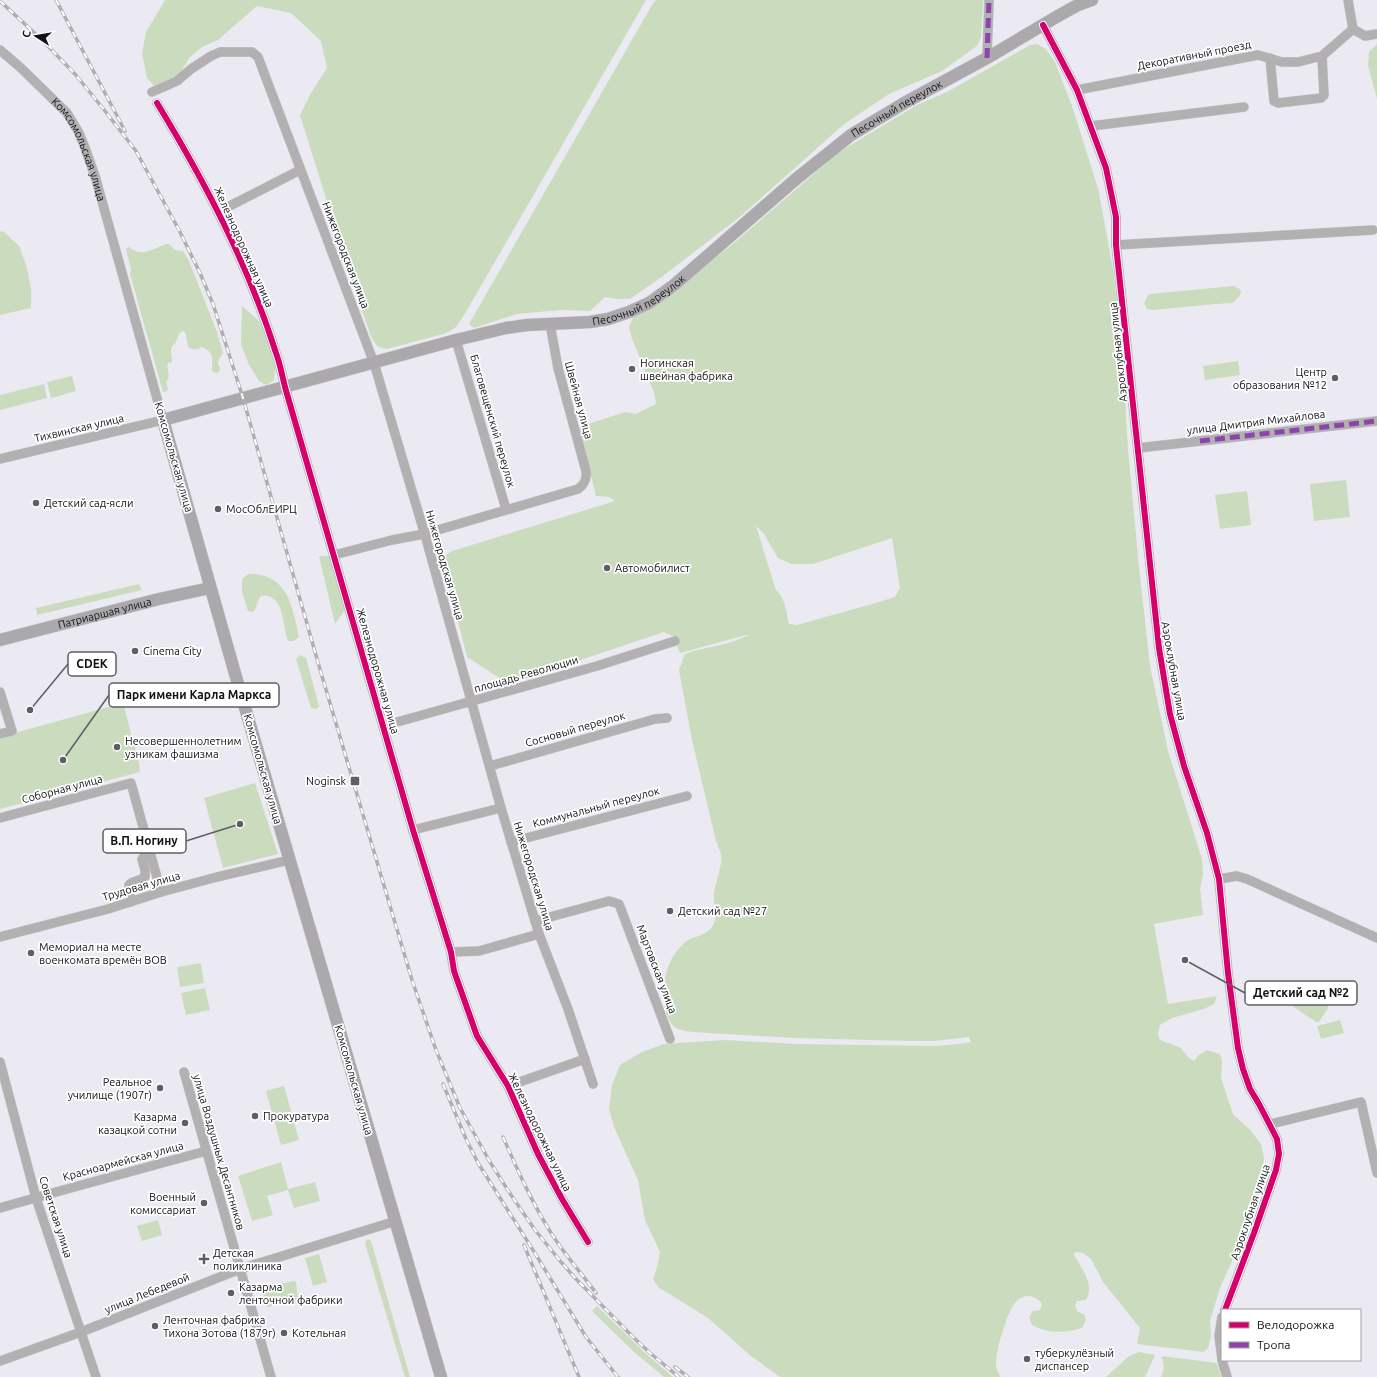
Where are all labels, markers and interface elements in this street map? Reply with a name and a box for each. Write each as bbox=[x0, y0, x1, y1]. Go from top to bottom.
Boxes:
north arrow bbox=[16, 16, 56, 56]
text: С bbox=[20, 29, 33, 39]
street label: Декоративный проезд bbox=[1136, 38, 1253, 72]
street label: Песочный переулок bbox=[849, 77, 945, 140]
street label: Комсомольская улица bbox=[49, 95, 108, 203]
street label: Железнодорожная улица bbox=[212, 185, 276, 309]
street label: Нижегородская улица bbox=[320, 200, 372, 310]
street label: Песочный переулок bbox=[591, 272, 688, 328]
street label: Аэроклубная улица bbox=[1107, 302, 1129, 402]
street label: Благовещенский переулок bbox=[468, 353, 518, 489]
place label: Ногинская швейная фабрика bbox=[640, 357, 733, 382]
street label: Швейная улица bbox=[563, 360, 595, 440]
marker: Ногинская швейная фабрика bbox=[627, 364, 637, 374]
place label: Центр образования №12 bbox=[1233, 366, 1327, 391]
marker: Центр образования №12 bbox=[1330, 373, 1340, 383]
street label: Комсомольская улица bbox=[153, 401, 195, 513]
street label: улица Дмитрия Михайлова bbox=[1186, 408, 1326, 436]
street label: Тихвинская улица bbox=[33, 412, 125, 444]
place label: Детский сад-ясли bbox=[44, 497, 134, 509]
marker: Детский сад-ясли bbox=[31, 498, 41, 508]
place label: МосОблЕИРЦ bbox=[226, 503, 297, 515]
marker: МосОблЕИРЦ bbox=[213, 504, 223, 514]
street label: Нижегородская улица bbox=[424, 509, 466, 621]
place label: Автомобилист bbox=[615, 562, 690, 574]
marker: Автомобилист bbox=[602, 563, 612, 573]
street label: Патриаршая улица bbox=[56, 595, 153, 631]
street label: Железнодорожная улица bbox=[354, 607, 402, 735]
street label: Аэроклубная улица bbox=[1159, 621, 1189, 721]
place label: Cinema City bbox=[143, 645, 202, 657]
marker: Cinema City bbox=[130, 646, 140, 656]
callout: CDEK bbox=[68, 652, 116, 676]
street label: площадь Революции bbox=[472, 653, 580, 695]
text: CDEK bbox=[76, 657, 108, 670]
callout: Парк имени Карла Маркса bbox=[109, 683, 279, 707]
text: Парк имени Карла Маркса bbox=[117, 688, 271, 701]
street label: Сосновый переулок bbox=[524, 709, 626, 749]
street label: Комсомольская улица bbox=[242, 713, 284, 825]
place label: Несовершеннолетним узникам фашизма bbox=[125, 735, 241, 760]
marker: Несовершеннолетним узникам фашизма bbox=[112, 742, 122, 752]
street label: Соборная улица bbox=[20, 772, 104, 806]
place label: Noginsk bbox=[306, 775, 346, 787]
marker: Noginsk bbox=[349, 775, 361, 787]
street label: Коммунальный переулок bbox=[531, 784, 661, 830]
street label: Нижегородская улица bbox=[512, 820, 556, 932]
callout: В.П. Ногину bbox=[103, 829, 186, 853]
text: В.П. Ногину bbox=[110, 834, 178, 847]
street label: Трудовая улица bbox=[101, 869, 181, 903]
place label: Детский сад №27 bbox=[678, 905, 767, 917]
marker: Детский сад №27 bbox=[665, 906, 675, 916]
street label: Мартовская улица bbox=[635, 923, 679, 1015]
place label: Мемориал на месте военкомата времён ВОВ bbox=[39, 941, 167, 966]
marker: Мемориал на месте военкомата времён ВОВ bbox=[26, 948, 36, 958]
callout: Детский сад №2 bbox=[1245, 981, 1357, 1005]
text: Детский сад №2 bbox=[1253, 986, 1349, 999]
street label: Комсомольская улица bbox=[333, 1024, 375, 1136]
street label: Железнодорожная улица bbox=[506, 1071, 574, 1193]
street label: улица Воздушных Десантников bbox=[191, 1073, 247, 1231]
place label: Реальное училище (1907г) bbox=[68, 1076, 152, 1102]
marker: Реальное училище (1907г) bbox=[155, 1083, 165, 1093]
place label: Прокуратура bbox=[263, 1110, 329, 1122]
place label: Казарма казацкой сотни bbox=[98, 1111, 177, 1136]
marker: Прокуратура bbox=[250, 1111, 260, 1121]
marker: Казарма казацкой сотни bbox=[180, 1118, 190, 1128]
street label: Красноармейская улица bbox=[61, 1139, 185, 1183]
street label: Аэроклубная улица bbox=[1228, 1163, 1272, 1261]
street label: Советская улица bbox=[37, 1175, 75, 1259]
place label: Военный комиссариат bbox=[130, 1191, 196, 1216]
marker: Военный комиссариат bbox=[199, 1198, 209, 1208]
place label: Детская поликлиника bbox=[213, 1247, 282, 1272]
marker: Детская поликлиника bbox=[198, 1253, 210, 1265]
street label: улица Лебедевой bbox=[103, 1271, 191, 1315]
place label: Казарма ленточной фабрики bbox=[239, 1281, 342, 1306]
marker: Казарма ленточной фабрики bbox=[226, 1288, 236, 1298]
legend bbox=[1221, 1309, 1361, 1361]
place label: Ленточная фабрика Тихона Зотова (1879г) bbox=[163, 1314, 276, 1340]
text: Велодорожка bbox=[1257, 1318, 1334, 1331]
marker: Ленточная фабрика Тихона Зотова (1879г) bbox=[150, 1321, 160, 1331]
place label: Котельная bbox=[292, 1327, 346, 1339]
marker: Котельная bbox=[279, 1328, 289, 1338]
text: Тропа bbox=[1257, 1338, 1290, 1351]
place label: туберкулёзный диспансер bbox=[1035, 1347, 1114, 1372]
marker: туберкулёзный диспансер bbox=[1022, 1354, 1032, 1364]

